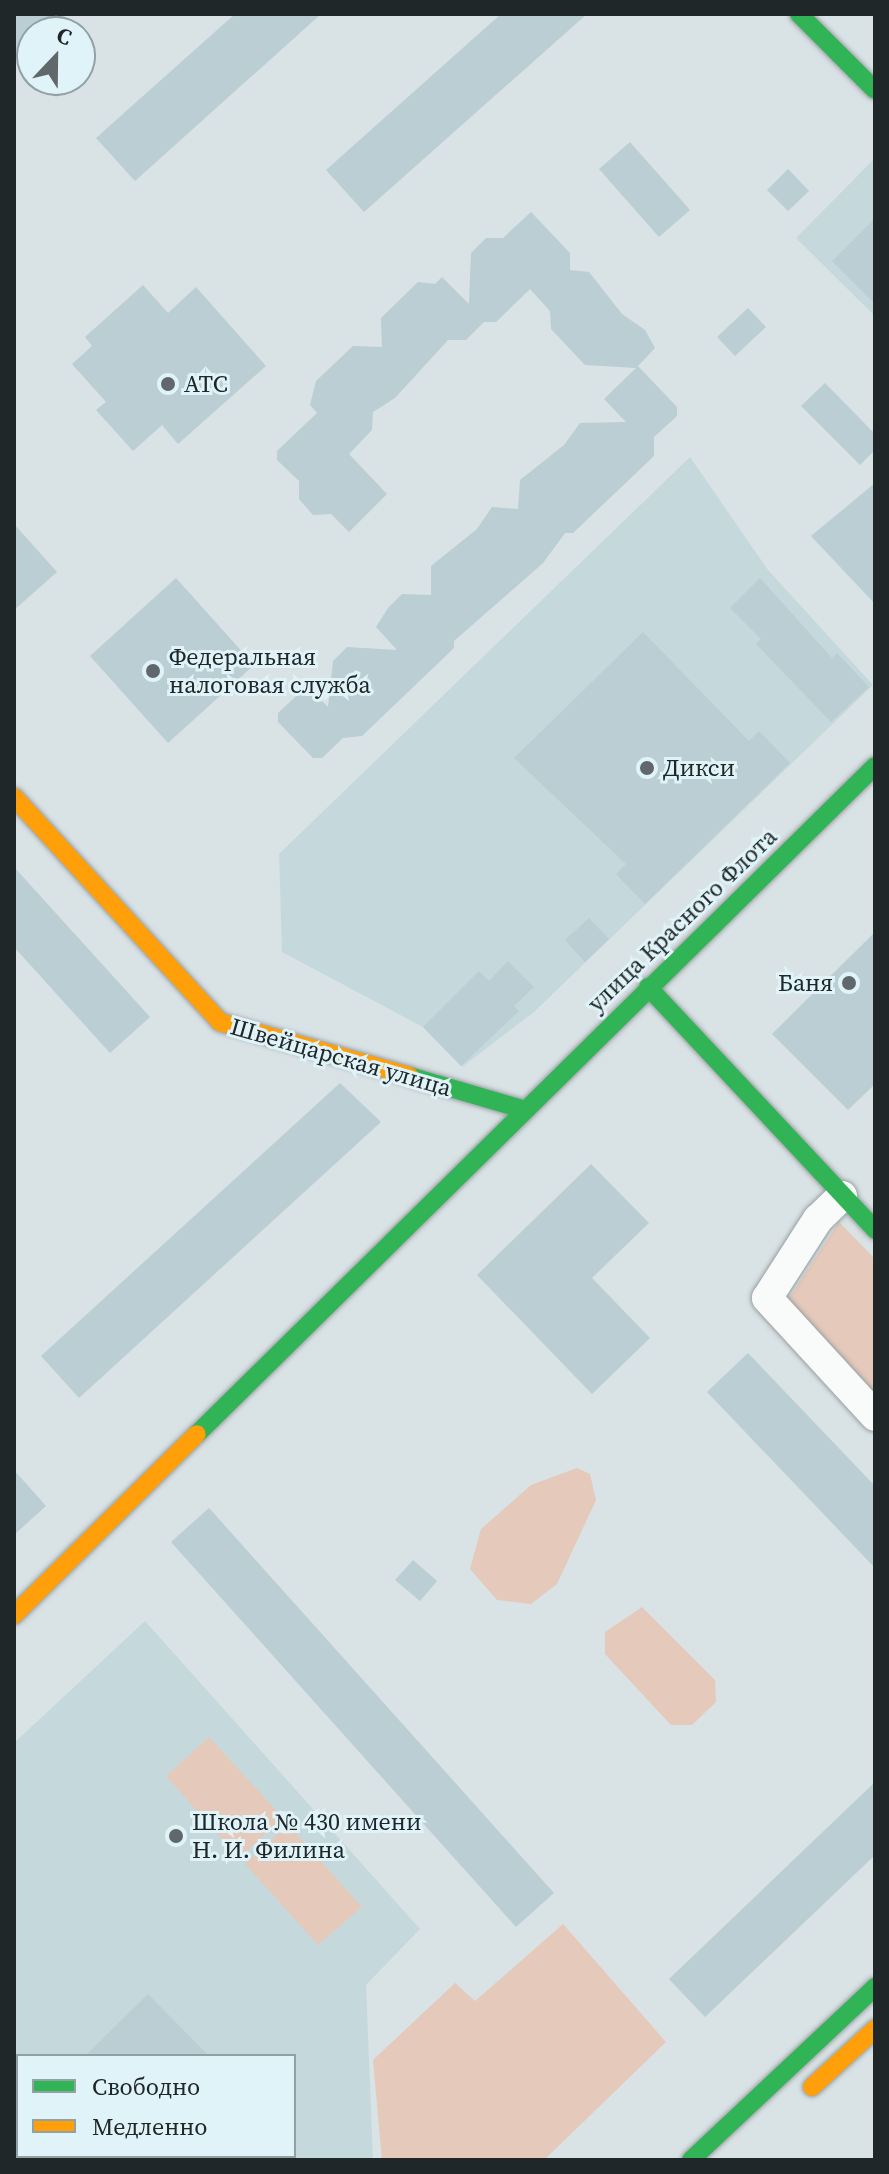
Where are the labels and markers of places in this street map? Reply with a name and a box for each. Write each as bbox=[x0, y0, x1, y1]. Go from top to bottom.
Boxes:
place label: АТС bbox=[184, 370, 228, 398]
marker: АТС bbox=[159, 375, 177, 393]
place label: Федеральная налоговая служба bbox=[169, 643, 371, 699]
marker: Федеральная налоговая служба bbox=[144, 662, 162, 680]
place label: Дикси bbox=[663, 754, 735, 782]
marker: Дикси bbox=[638, 759, 656, 777]
place label: Баня bbox=[778, 969, 833, 997]
marker: Баня bbox=[840, 974, 858, 992]
place label: Школа № 430 имени Н. И. Филина bbox=[192, 1808, 422, 1864]
marker: Школа № 430 имени Н. И. Филина bbox=[167, 1827, 185, 1845]

